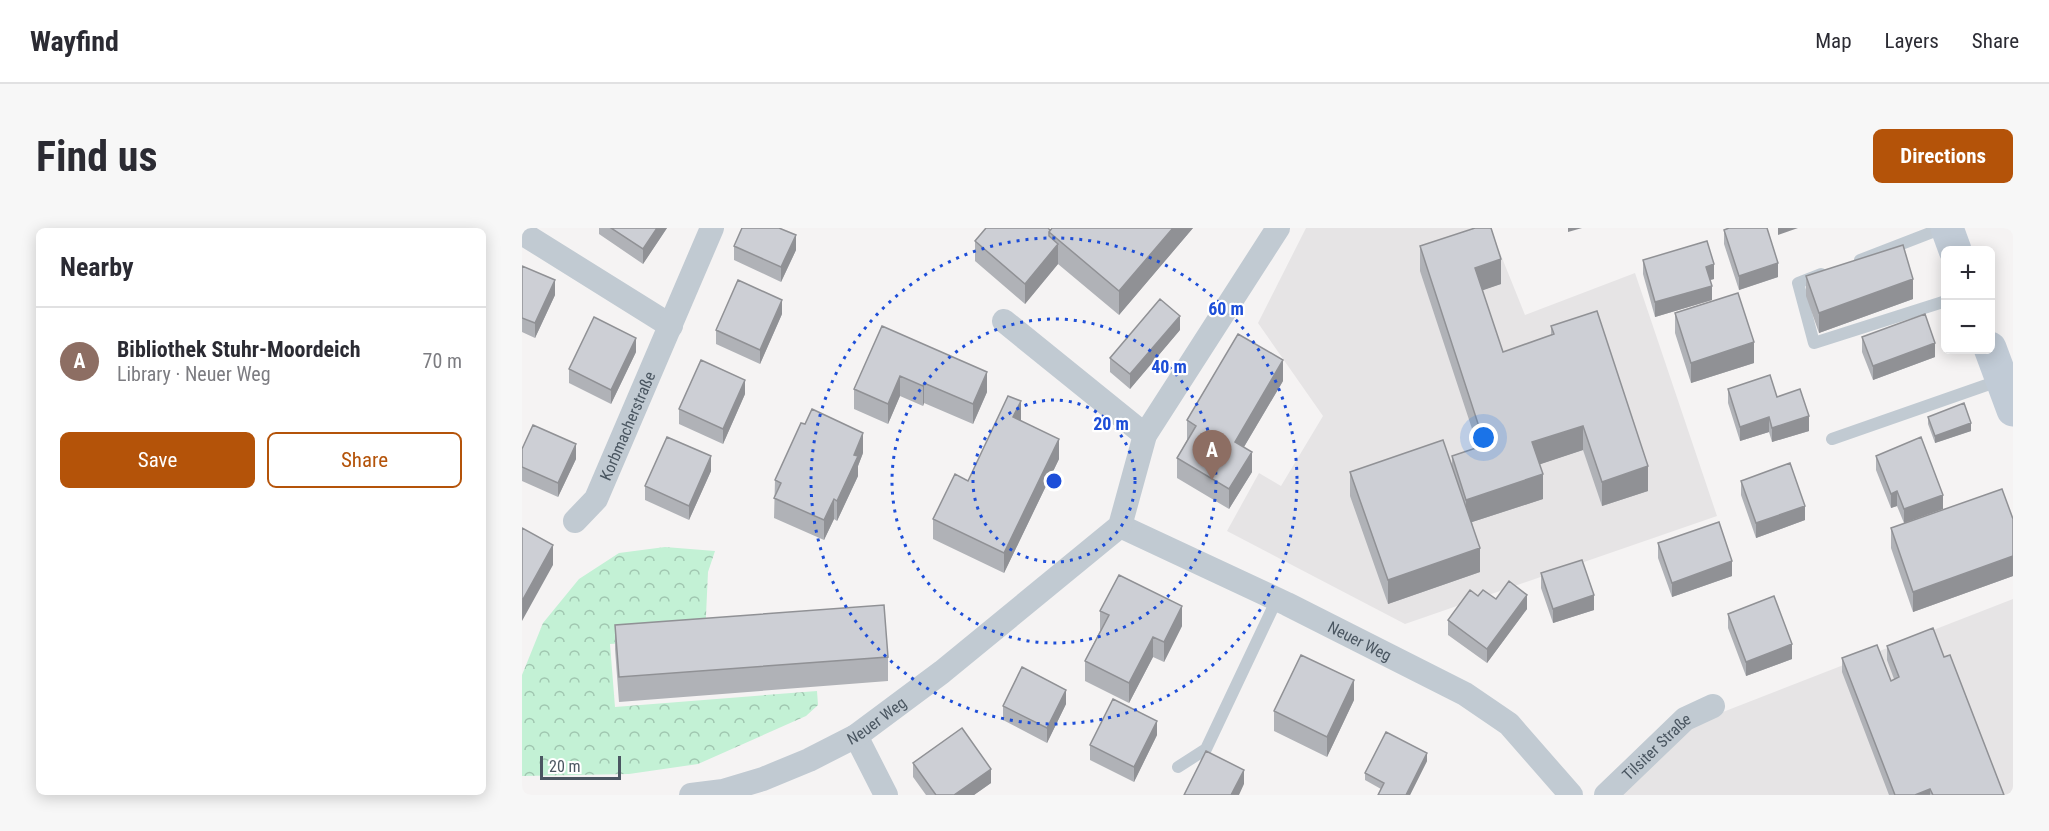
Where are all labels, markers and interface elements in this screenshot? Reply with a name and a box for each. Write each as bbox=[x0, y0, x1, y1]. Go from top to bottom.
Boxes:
text: Wayfind bbox=[30, 25, 119, 58]
text: Map bbox=[1815, 29, 1852, 53]
text: Layers bbox=[1885, 29, 1939, 53]
text: Share bbox=[1972, 29, 2019, 53]
button: Directions bbox=[1873, 129, 2013, 183]
text: Find us bbox=[36, 132, 157, 181]
map controls bbox=[1941, 246, 1995, 354]
button: + bbox=[1941, 246, 1995, 300]
text: Nearby bbox=[60, 252, 134, 282]
text: 60 m bbox=[1208, 298, 1244, 319]
button: − bbox=[1941, 300, 1995, 354]
text: Bibliothek Stuhr-Moordeich bbox=[117, 337, 361, 362]
text: A bbox=[74, 349, 85, 373]
text: 70 m bbox=[423, 349, 462, 373]
text: 40 m bbox=[1151, 356, 1187, 377]
text: Library · Neuer Weg bbox=[117, 362, 271, 386]
street label: Korbmacherstraße bbox=[596, 368, 659, 483]
text: 20 m bbox=[1093, 413, 1129, 434]
your location bbox=[1469, 423, 1498, 452]
pin: A bbox=[1192, 430, 1232, 480]
button: Save bbox=[60, 432, 255, 488]
button: Share bbox=[267, 432, 462, 488]
centre of rings bbox=[1044, 471, 1064, 491]
street label: Neuer Weg bbox=[1325, 617, 1395, 665]
street label: Neuer Weg bbox=[844, 693, 910, 748]
street label: Tilsiter Straße bbox=[1618, 708, 1693, 784]
scale bar bbox=[540, 753, 621, 780]
text: 20 m bbox=[549, 757, 581, 776]

